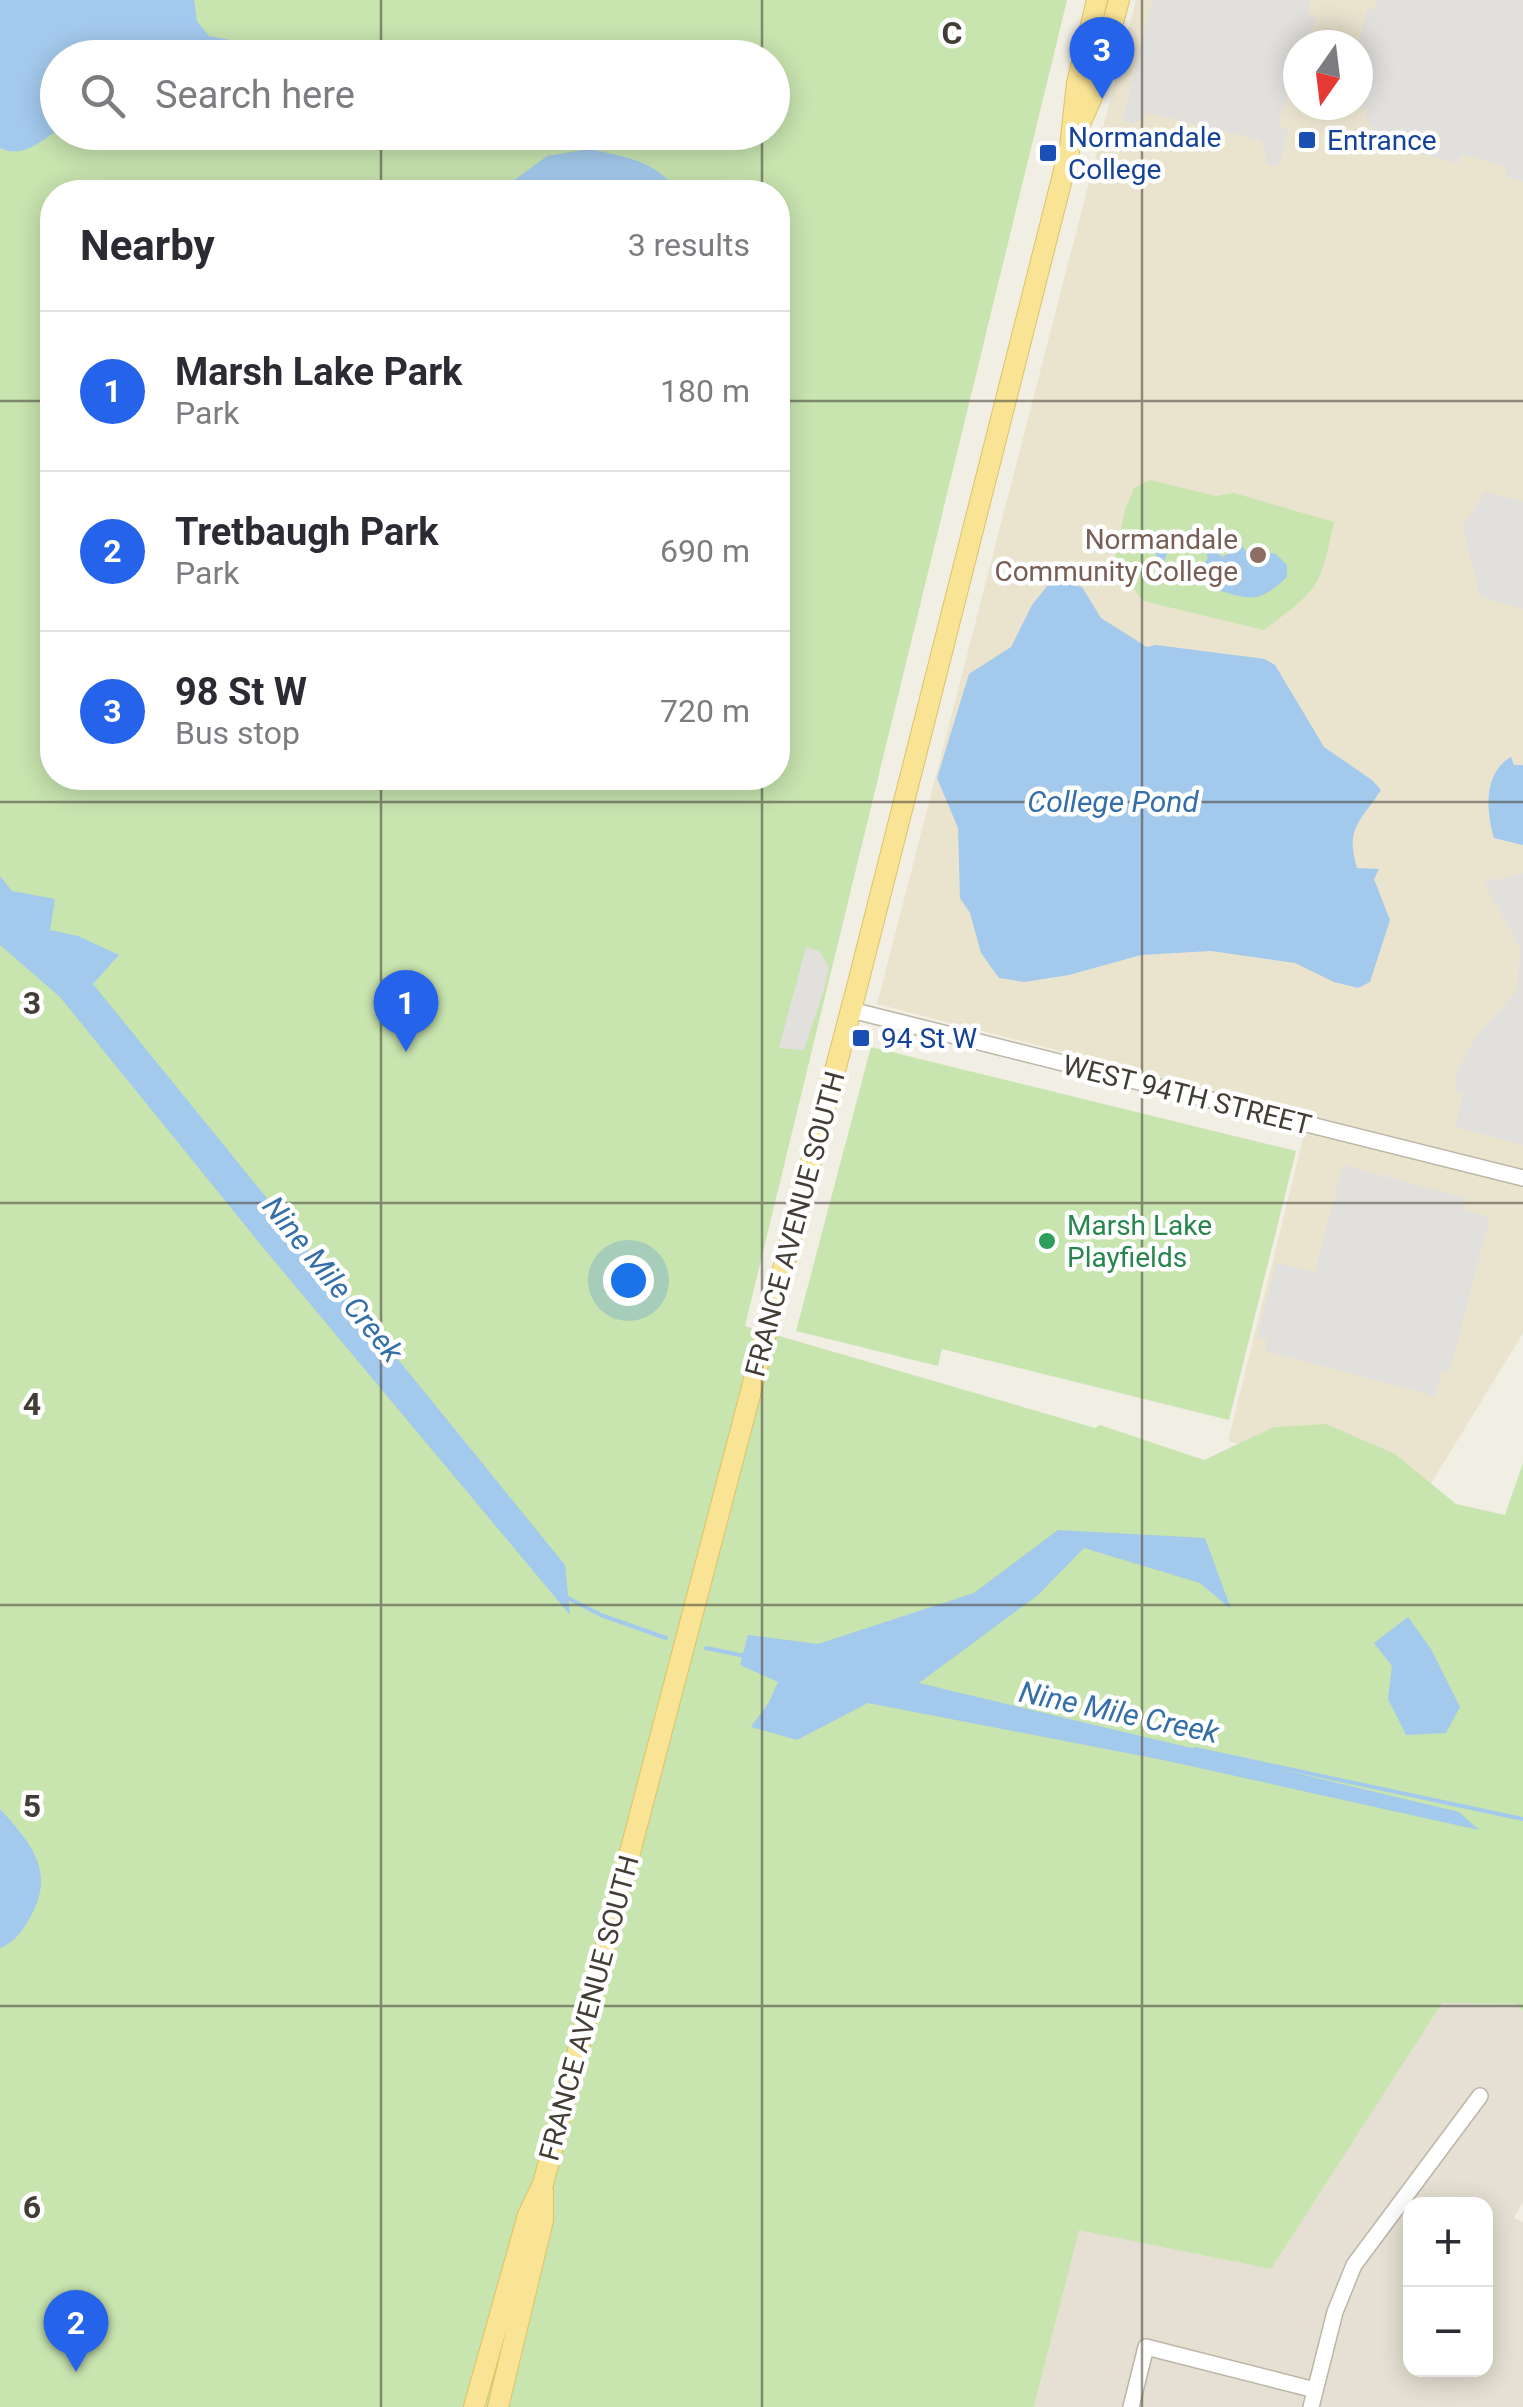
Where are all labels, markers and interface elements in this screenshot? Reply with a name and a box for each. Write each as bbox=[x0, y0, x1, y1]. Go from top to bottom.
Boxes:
text: C bbox=[942, 14, 962, 52]
pin: 3 bbox=[1070, 17, 1134, 99]
north arrow bbox=[1283, 30, 1373, 120]
search box bbox=[40, 40, 790, 150]
icon: search bbox=[75, 68, 130, 123]
text: Search here bbox=[155, 73, 355, 117]
place label: Normandale College bbox=[1068, 121, 1221, 186]
place label: Entrance bbox=[1327, 124, 1437, 157]
marker: Entrance bbox=[1296, 129, 1318, 151]
marker: Normandale College bbox=[1037, 142, 1059, 164]
text: Nearby bbox=[80, 221, 215, 270]
text: 3 results bbox=[628, 226, 750, 264]
text: Marsh Lake Park bbox=[175, 350, 462, 394]
text: 1 bbox=[103, 372, 122, 410]
text: 180 m bbox=[660, 372, 750, 410]
text: Park bbox=[175, 394, 239, 432]
text: Tretbaugh Park bbox=[175, 510, 439, 554]
place label: Normandale Community College bbox=[994, 523, 1238, 588]
text: 2 bbox=[103, 532, 122, 570]
text: 690 m bbox=[660, 532, 750, 570]
marker: Normandale Community College bbox=[1247, 544, 1269, 566]
text: Park bbox=[175, 554, 239, 592]
text: 98 St W bbox=[175, 670, 307, 714]
text: 3 bbox=[103, 692, 122, 730]
text: 720 m bbox=[660, 692, 750, 730]
text: Bus stop bbox=[175, 714, 300, 752]
water label: College Pond bbox=[1027, 784, 1199, 819]
pin: 1 bbox=[374, 970, 438, 1052]
text: 3 bbox=[23, 984, 41, 1022]
place label: 94 St W bbox=[881, 1022, 977, 1055]
marker: 94 St W bbox=[850, 1027, 872, 1049]
street label: WEST 94TH STREET bbox=[1059, 1048, 1315, 1142]
street label: FRANCE AVENUE SOUTH bbox=[738, 1068, 852, 1380]
water label: Nine Mile Creek bbox=[255, 1189, 411, 1370]
place label: Marsh Lake Playfields bbox=[1067, 1209, 1212, 1274]
marker: Marsh Lake Playfields bbox=[1036, 1230, 1058, 1252]
your location bbox=[603, 1255, 654, 1306]
text: 4 bbox=[23, 1385, 41, 1423]
water label: Nine Mile Creek bbox=[1016, 1674, 1223, 1750]
text: 5 bbox=[23, 1787, 41, 1825]
street label: FRANCE AVENUE SOUTH bbox=[532, 1852, 646, 2164]
text: 6 bbox=[23, 2188, 41, 2226]
map controls bbox=[1403, 2197, 1493, 2377]
button: + bbox=[1403, 2197, 1493, 2287]
button: − bbox=[1403, 2287, 1493, 2377]
pin: 2 bbox=[44, 2290, 108, 2372]

